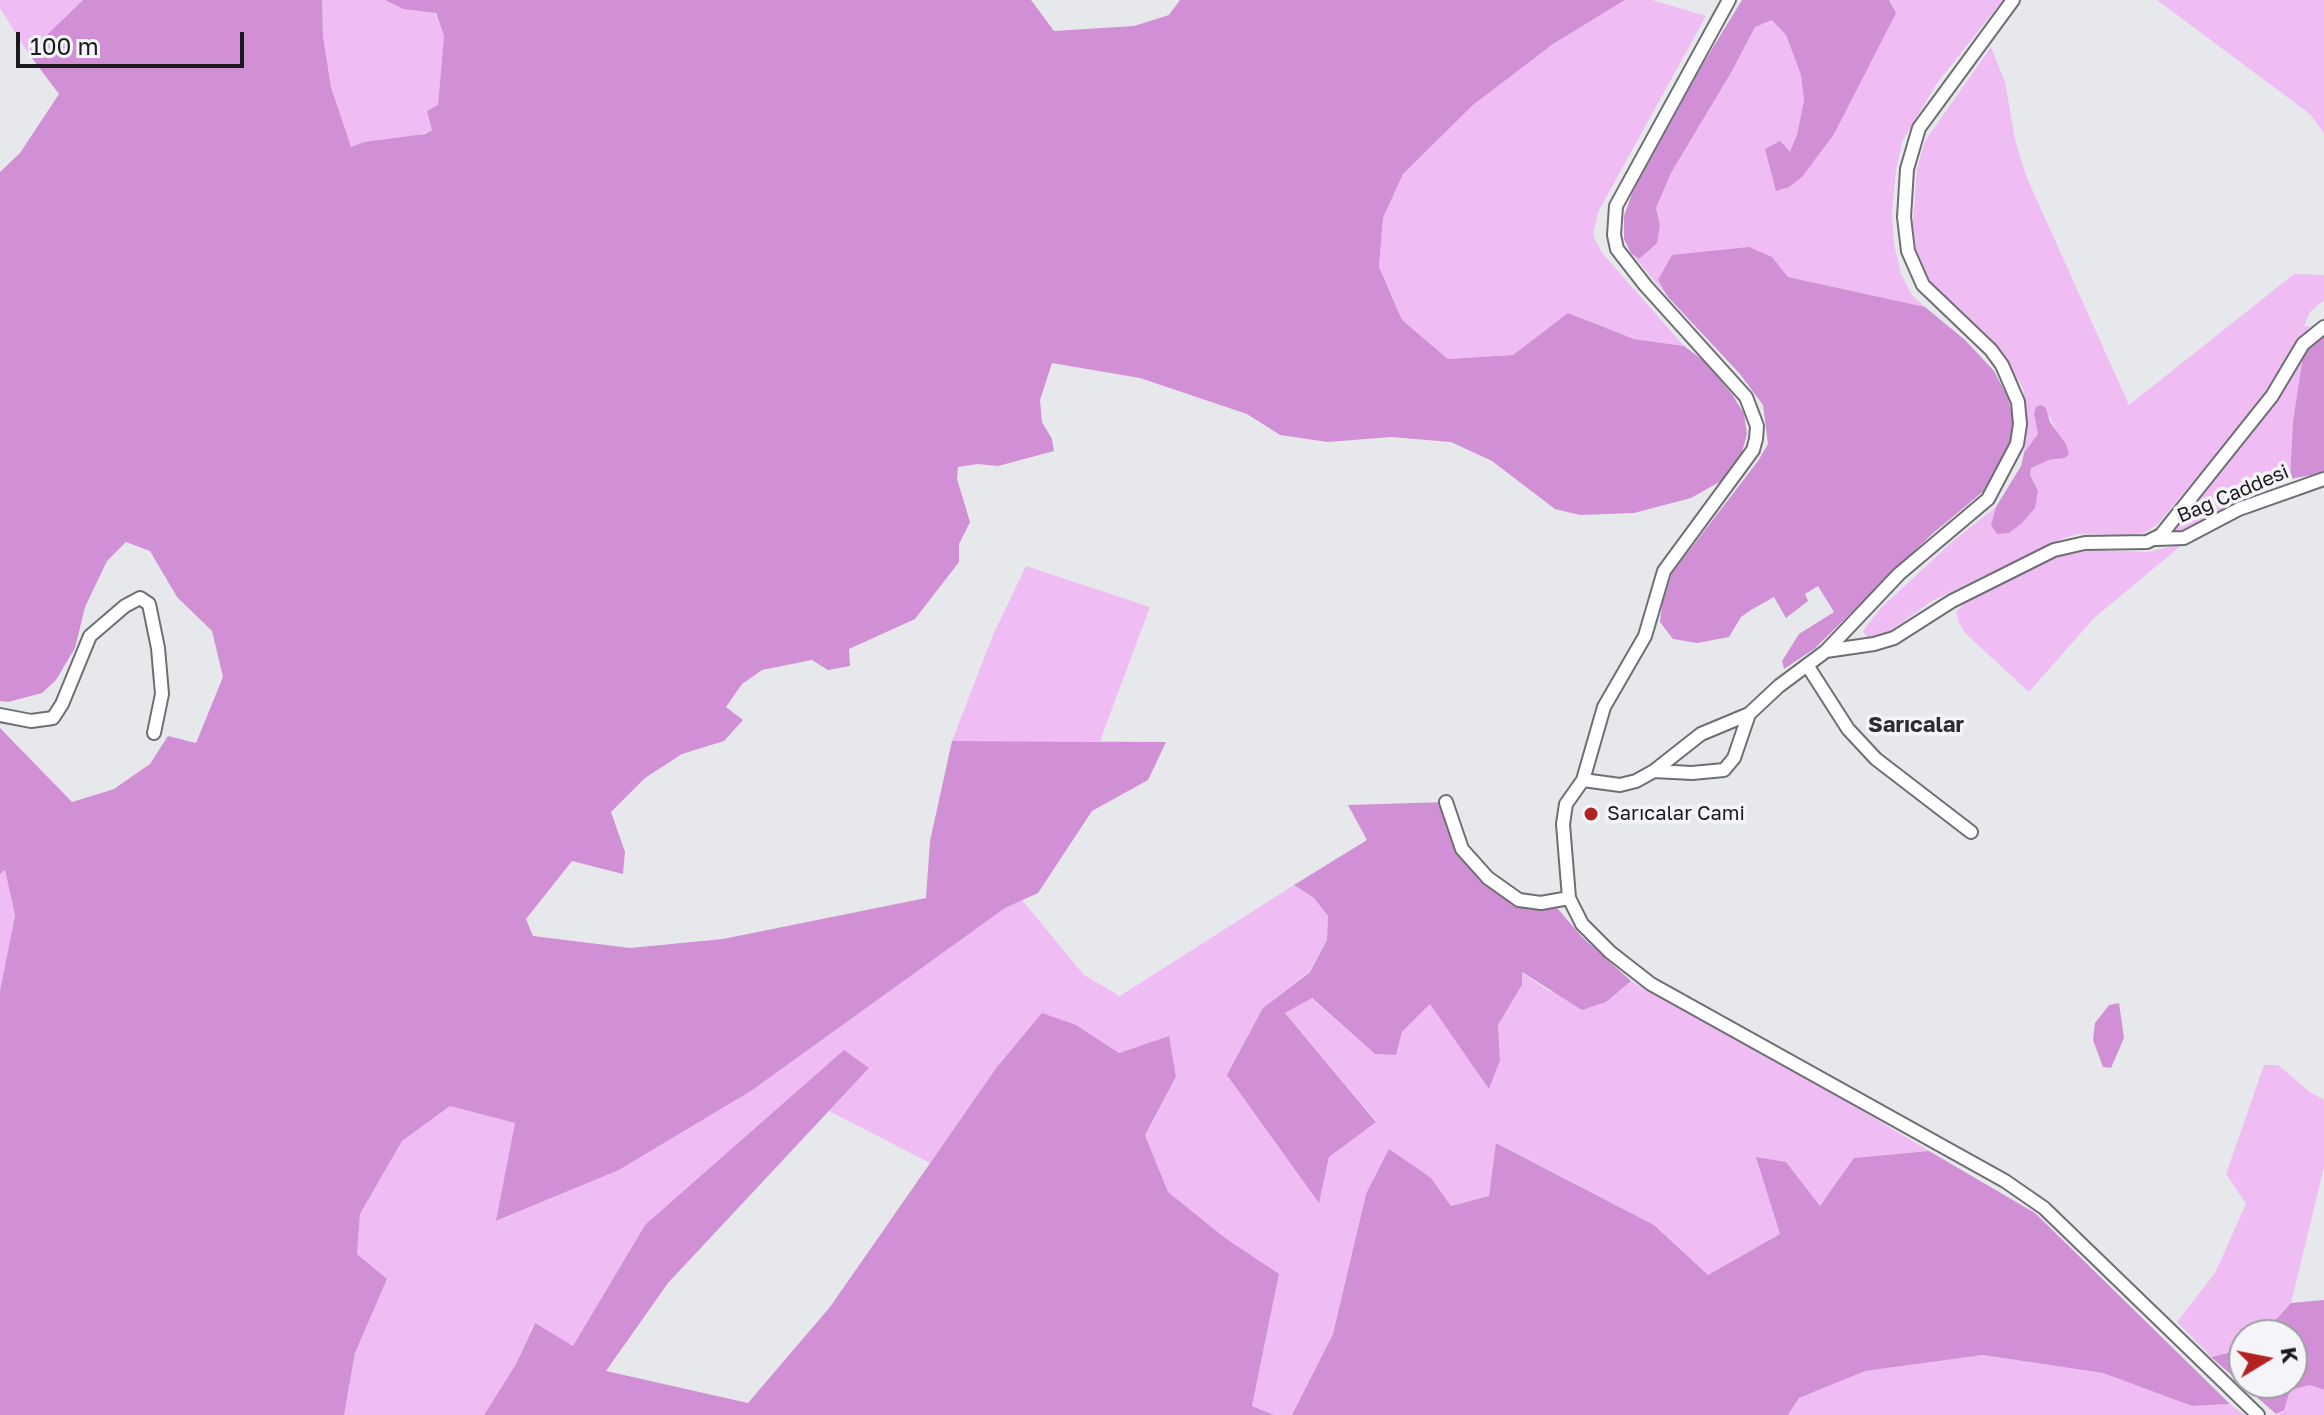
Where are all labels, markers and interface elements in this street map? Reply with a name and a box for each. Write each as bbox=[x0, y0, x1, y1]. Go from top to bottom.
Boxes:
scale bar bbox=[20, 16, 248, 66]
text: 100 m bbox=[30, 31, 99, 60]
street label: Bağ Caddesi bbox=[2174, 460, 2292, 528]
district label: Sarıcalar bbox=[1868, 712, 1964, 738]
place label: Sarıcalar Cami bbox=[1607, 802, 1745, 826]
marker: Sarıcalar Cami bbox=[1582, 805, 1600, 823]
north arrow bbox=[2228, 1319, 2308, 1399]
text: K bbox=[2275, 1345, 2305, 1365]

